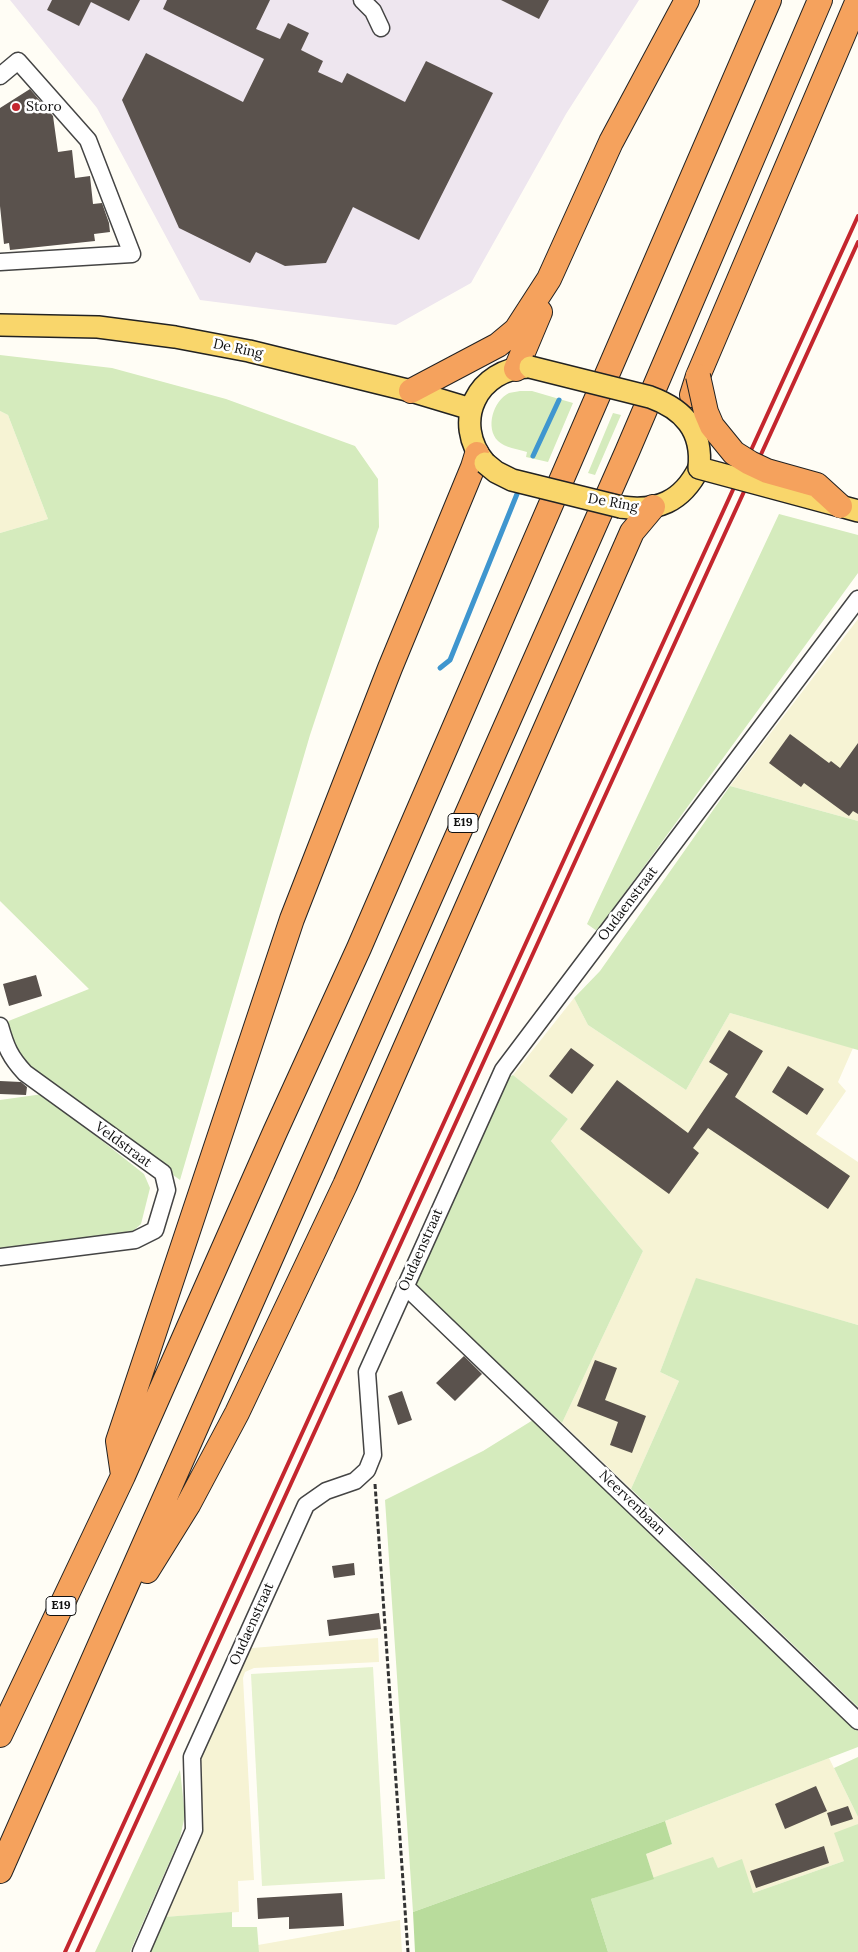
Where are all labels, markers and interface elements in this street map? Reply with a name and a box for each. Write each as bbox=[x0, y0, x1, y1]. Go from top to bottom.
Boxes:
place label: Storo bbox=[26, 99, 62, 115]
marker: Storo bbox=[10, 101, 22, 113]
street label: De Ring bbox=[211, 336, 265, 362]
street label: De Ring bbox=[587, 490, 639, 516]
road number: E19 bbox=[448, 814, 478, 832]
street label: Oudaenstraat bbox=[595, 863, 661, 945]
street label: Veldstraat bbox=[91, 1119, 155, 1171]
street label: Oudaenstraat bbox=[395, 1206, 447, 1294]
street label: Neervenbaan bbox=[595, 1467, 669, 1539]
street label: Oudaenstraat bbox=[226, 1580, 278, 1668]
road number: E19 bbox=[46, 1596, 76, 1615]

